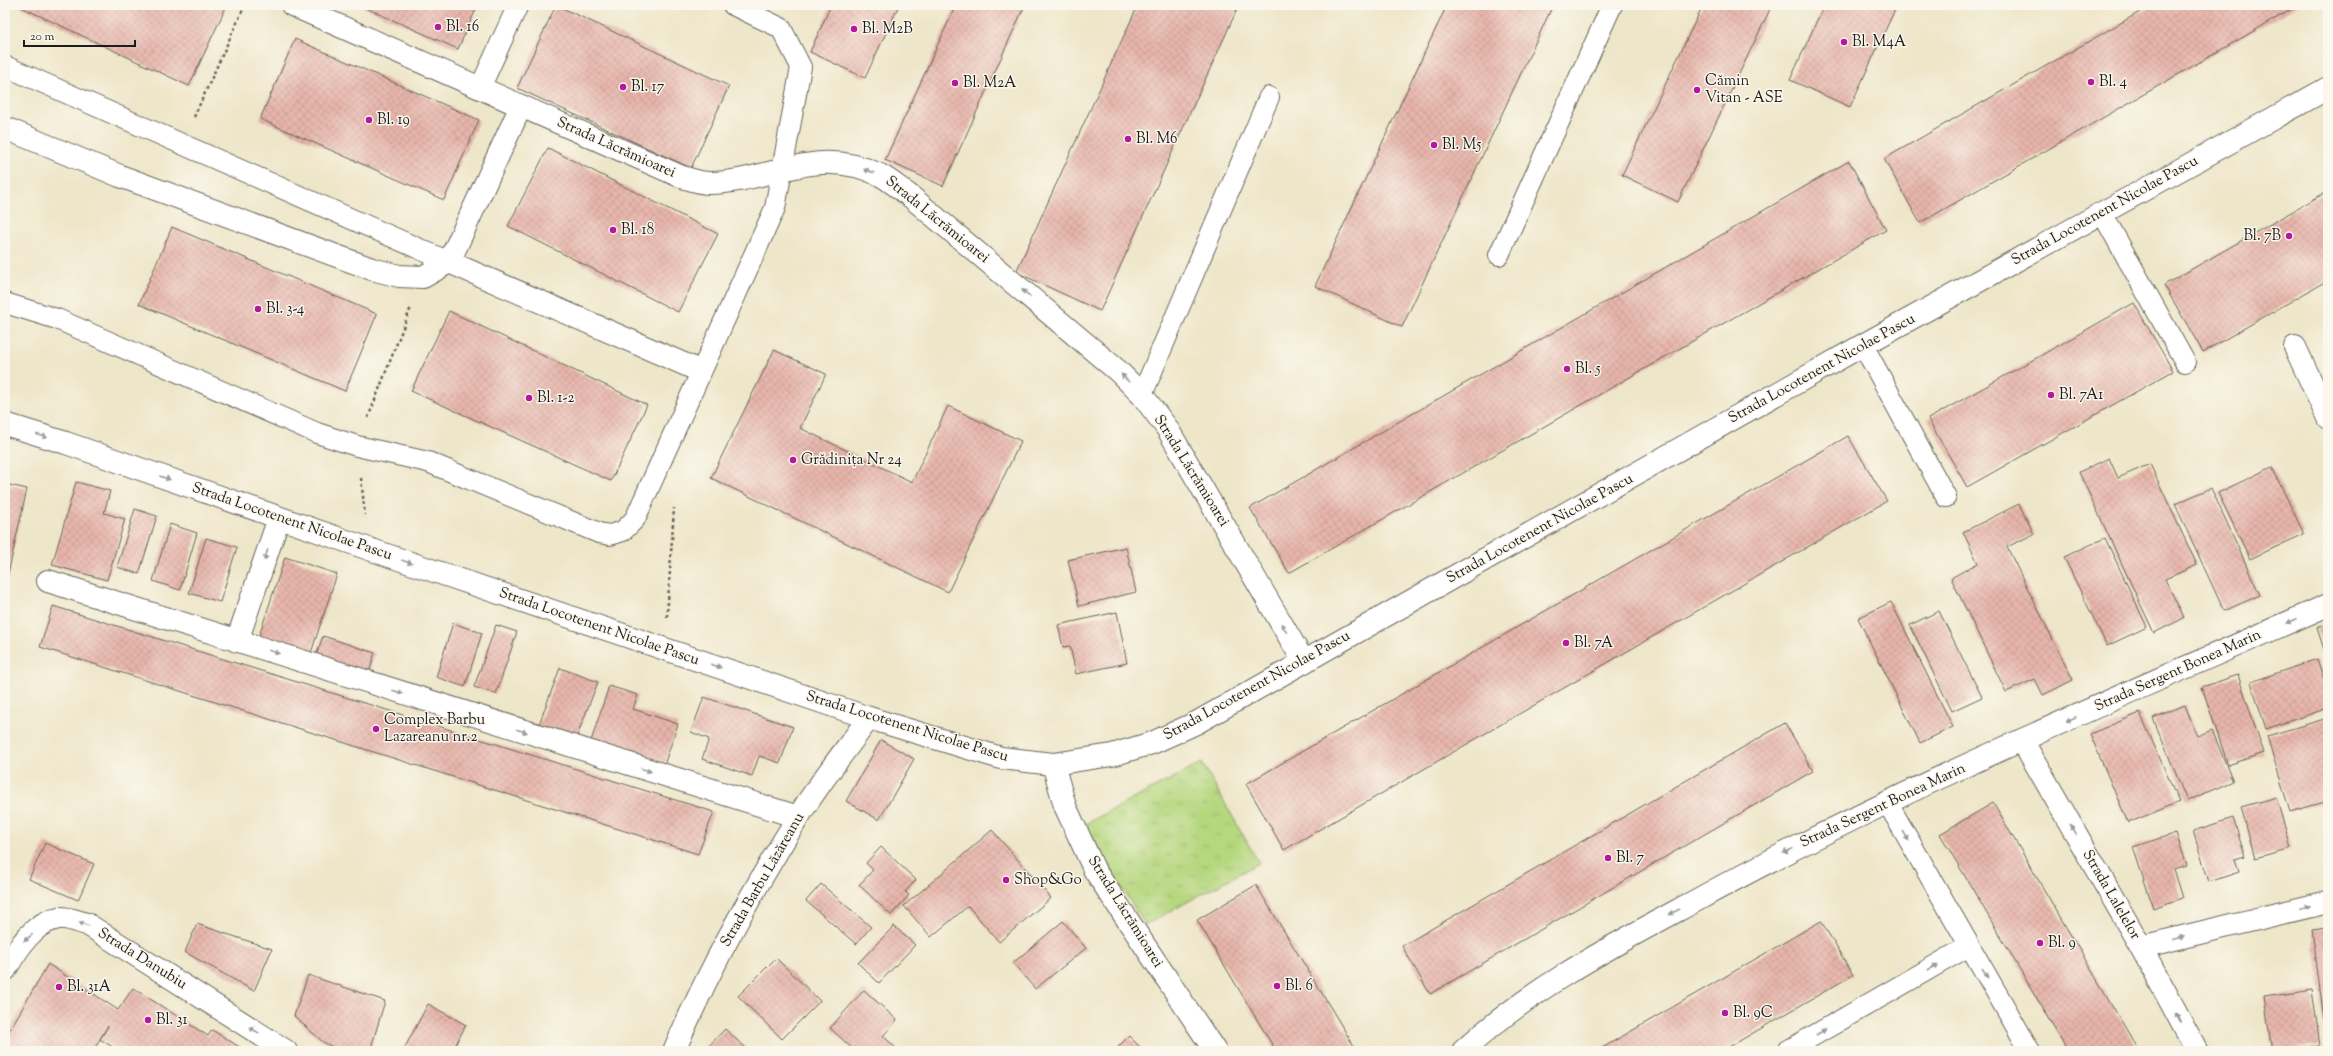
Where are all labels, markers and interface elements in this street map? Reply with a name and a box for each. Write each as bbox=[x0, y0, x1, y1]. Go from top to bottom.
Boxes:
place label: Bl. 16 bbox=[446, 17, 479, 38]
place label: Bl. M2B bbox=[862, 19, 913, 40]
scale bar bbox=[24, 22, 135, 48]
marker: Bl. 16 bbox=[433, 22, 443, 32]
marker: Bl. M2B bbox=[849, 24, 859, 34]
text: 20 m bbox=[30, 28, 55, 46]
place label: Bl. M4A bbox=[1852, 32, 1906, 53]
marker: Bl. M4A bbox=[1839, 37, 1849, 47]
place label: Cămin Vitan - ASE bbox=[1705, 71, 1783, 109]
place label: Bl. 4 bbox=[2099, 72, 2128, 93]
place label: Bl. M2A bbox=[963, 73, 1017, 94]
place label: Bl. 17 bbox=[631, 77, 665, 98]
marker: Bl. 4 bbox=[2086, 77, 2096, 87]
marker: Bl. M2A bbox=[950, 78, 960, 88]
marker: Bl. 17 bbox=[618, 82, 628, 92]
marker: Cămin Vitan - ASE bbox=[1692, 85, 1702, 95]
place label: Bl. 19 bbox=[377, 110, 410, 131]
street label: Strada Lăcrămioarei bbox=[553, 112, 679, 184]
marker: Bl. 19 bbox=[364, 115, 374, 125]
place label: Bl. M6 bbox=[1136, 129, 1178, 150]
marker: Bl. M6 bbox=[1123, 134, 1133, 144]
place label: Bl. M5 bbox=[1442, 135, 1481, 156]
marker: Bl. M5 bbox=[1429, 140, 1439, 150]
street label: Strada Locotenent Nicolae Pascu bbox=[2008, 151, 2202, 271]
one-way arrow bbox=[862, 168, 874, 174]
street label: Strada Lăcrămioarei bbox=[880, 171, 994, 269]
place label: Bl. 18 bbox=[621, 220, 654, 241]
marker: Bl. 18 bbox=[608, 225, 618, 235]
place label: Bl. 7B bbox=[2243, 226, 2282, 247]
marker: Bl. 7B bbox=[2284, 231, 2294, 241]
one-way arrow bbox=[1020, 289, 1031, 298]
place label: Bl. 3-4 bbox=[266, 299, 305, 320]
marker: Bl. 3-4 bbox=[253, 304, 263, 314]
street label: Strada Locotenent Nicolae Pascu bbox=[1725, 309, 1919, 429]
place label: Bl. 5 bbox=[1575, 359, 1601, 380]
marker: Bl. 5 bbox=[1562, 364, 1572, 374]
one-way arrow bbox=[1120, 373, 1130, 383]
place label: Bl. 7A1 bbox=[2059, 385, 2103, 406]
place label: Bl. 1-2 bbox=[537, 388, 574, 409]
marker: Bl. 7A1 bbox=[2046, 390, 2056, 400]
marker: Bl. 1-2 bbox=[524, 393, 534, 403]
street label: Strada Lăcrămioarei bbox=[1148, 411, 1234, 531]
one-way arrow bbox=[37, 433, 49, 439]
place label: Grădinița Nr 24 bbox=[801, 450, 902, 471]
marker: Grădinița Nr 24 bbox=[788, 455, 798, 465]
street label: Strada Locotenent Nicolae Pascu bbox=[1443, 469, 1637, 589]
one-way arrow bbox=[160, 475, 172, 481]
street label: Strada Locotenent Nicolae Pascu bbox=[189, 478, 395, 566]
one-way arrow bbox=[263, 549, 269, 561]
one-way arrow bbox=[401, 559, 413, 565]
street label: Strada Locotenent Nicolae Pascu bbox=[496, 583, 702, 671]
one-way arrow bbox=[2287, 618, 2298, 624]
one-way arrow bbox=[1281, 622, 1288, 634]
street label: Strada Sergent Bonea Marin bbox=[2091, 625, 2265, 717]
street label: Strada Locotenent Nicolae Pascu bbox=[1160, 626, 1354, 746]
place label: Bl. 7A bbox=[1574, 633, 1613, 654]
marker: Bl. 7A bbox=[1561, 638, 1571, 648]
one-way arrow bbox=[268, 650, 280, 656]
one-way arrow bbox=[710, 663, 722, 669]
street label: Strada Locotenent Nicolae Pascu bbox=[803, 686, 1011, 768]
one-way arrow bbox=[392, 689, 404, 695]
place label: Complex Barbu Lazareanu nr.2 bbox=[384, 710, 486, 748]
one-way arrow bbox=[2065, 715, 2077, 722]
marker: Complex Barbu Lazareanu nr.2 bbox=[371, 724, 381, 734]
one-way arrow bbox=[516, 728, 528, 734]
street label: Strada Sergent Bonea Marin bbox=[1797, 758, 1969, 854]
one-way arrow bbox=[640, 767, 652, 773]
street label: Strada Barbu Lăzăreanu bbox=[716, 809, 810, 951]
one-way arrow bbox=[2070, 824, 2077, 836]
one-way arrow bbox=[1903, 830, 1910, 842]
street label: Strada Lalelelor bbox=[2077, 846, 2145, 944]
place label: Bl. 7 bbox=[1616, 848, 1645, 869]
one-way arrow bbox=[1783, 848, 1794, 854]
street label: Strada Lăcrămioarei bbox=[1082, 852, 1168, 972]
marker: Bl. 7 bbox=[1603, 853, 1613, 863]
place label: Shop&Go bbox=[1014, 870, 1082, 891]
marker: Shop&Go bbox=[1001, 875, 1011, 885]
one-way arrow bbox=[2299, 904, 2311, 910]
one-way arrow bbox=[1668, 909, 1680, 916]
one-way arrow bbox=[77, 921, 89, 927]
street label: Strada Danubiu bbox=[93, 923, 191, 995]
one-way arrow bbox=[23, 933, 33, 942]
place label: Bl. 9 bbox=[2048, 933, 2076, 954]
one-way arrow bbox=[2173, 935, 2185, 941]
marker: Bl. 9 bbox=[2035, 938, 2045, 948]
one-way arrow bbox=[1927, 963, 1939, 970]
one-way arrow bbox=[1981, 967, 1988, 979]
place label: Bl. 6 bbox=[1285, 976, 1313, 997]
place label: Bl. 31A bbox=[67, 977, 111, 998]
marker: Bl. 6 bbox=[1272, 981, 1282, 991]
marker: Bl. 31A bbox=[54, 982, 64, 992]
place label: Bl. 9C bbox=[1733, 1003, 1773, 1024]
marker: Bl. 9C bbox=[1720, 1008, 1730, 1018]
place label: Bl. 31 bbox=[156, 1010, 188, 1031]
one-way arrow bbox=[2175, 1011, 2182, 1023]
marker: Bl. 31 bbox=[143, 1015, 153, 1025]
one-way arrow bbox=[248, 1026, 259, 1034]
one-way arrow bbox=[1815, 1028, 1827, 1035]

